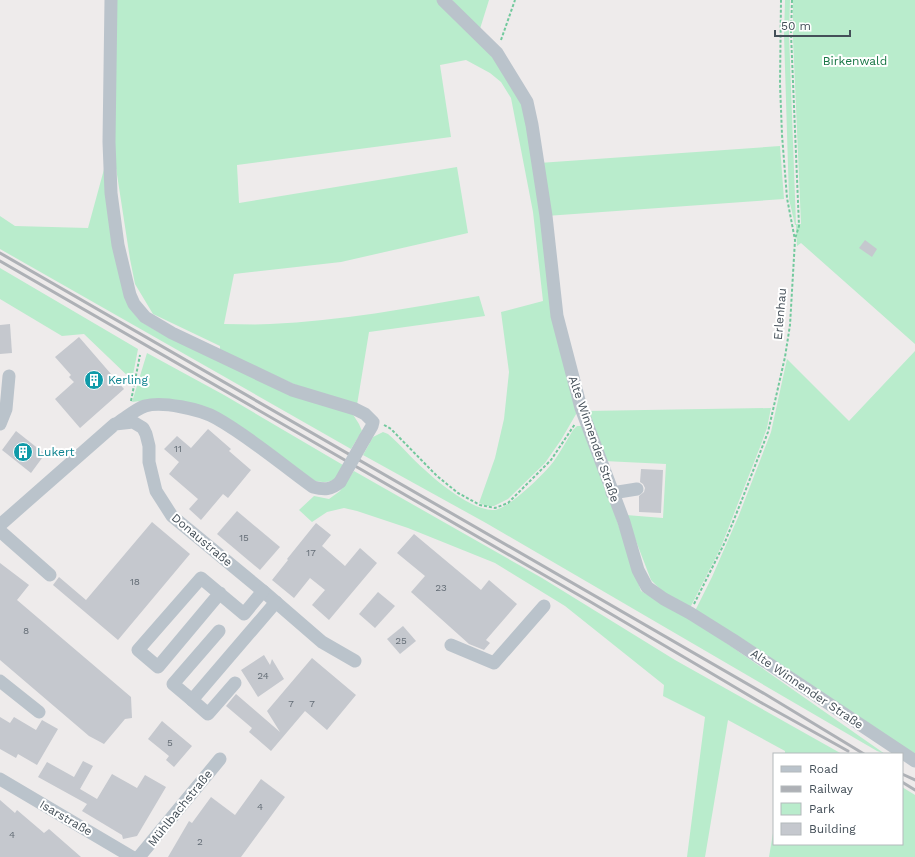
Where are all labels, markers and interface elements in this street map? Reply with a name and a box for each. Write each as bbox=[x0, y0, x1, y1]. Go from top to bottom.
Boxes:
scale bar bbox=[775, 12, 850, 38]
text: 50 m bbox=[781, 19, 811, 33]
park label: Birkenwald bbox=[823, 54, 887, 68]
street label: Erlenhau bbox=[771, 287, 789, 341]
building icon: Kerling bbox=[83, 369, 105, 391]
place label: Kerling bbox=[108, 373, 148, 387]
street label: Alte Winnender Straße bbox=[566, 374, 622, 504]
building icon: Lukert bbox=[12, 441, 34, 463]
house number: 11 bbox=[174, 443, 182, 454]
place label: Lukert bbox=[37, 445, 75, 459]
street label: Donaustraße bbox=[169, 511, 235, 569]
house number: 15 bbox=[239, 532, 249, 543]
house number: 17 bbox=[306, 547, 316, 558]
house number: 18 bbox=[130, 576, 140, 587]
house number: 23 bbox=[435, 582, 447, 593]
house number: 8 bbox=[23, 625, 29, 636]
house number: 25 bbox=[395, 635, 407, 646]
street label: Alte Winnender Straße bbox=[748, 646, 866, 732]
house number: 24 bbox=[257, 670, 269, 681]
house number: 7 bbox=[288, 698, 294, 709]
house number: 7 bbox=[309, 698, 315, 709]
house number: 5 bbox=[167, 737, 173, 748]
legend bbox=[773, 753, 903, 845]
text: Road bbox=[809, 762, 838, 776]
street label: Mühlbachstraße bbox=[145, 767, 215, 849]
text: Railway bbox=[809, 782, 854, 796]
street label: Isarstraße bbox=[37, 797, 95, 839]
house number: 4 bbox=[257, 801, 263, 812]
text: Park bbox=[809, 802, 835, 816]
text: Building bbox=[809, 822, 856, 836]
house number: 4 bbox=[9, 829, 15, 840]
house number: 2 bbox=[197, 836, 203, 847]

